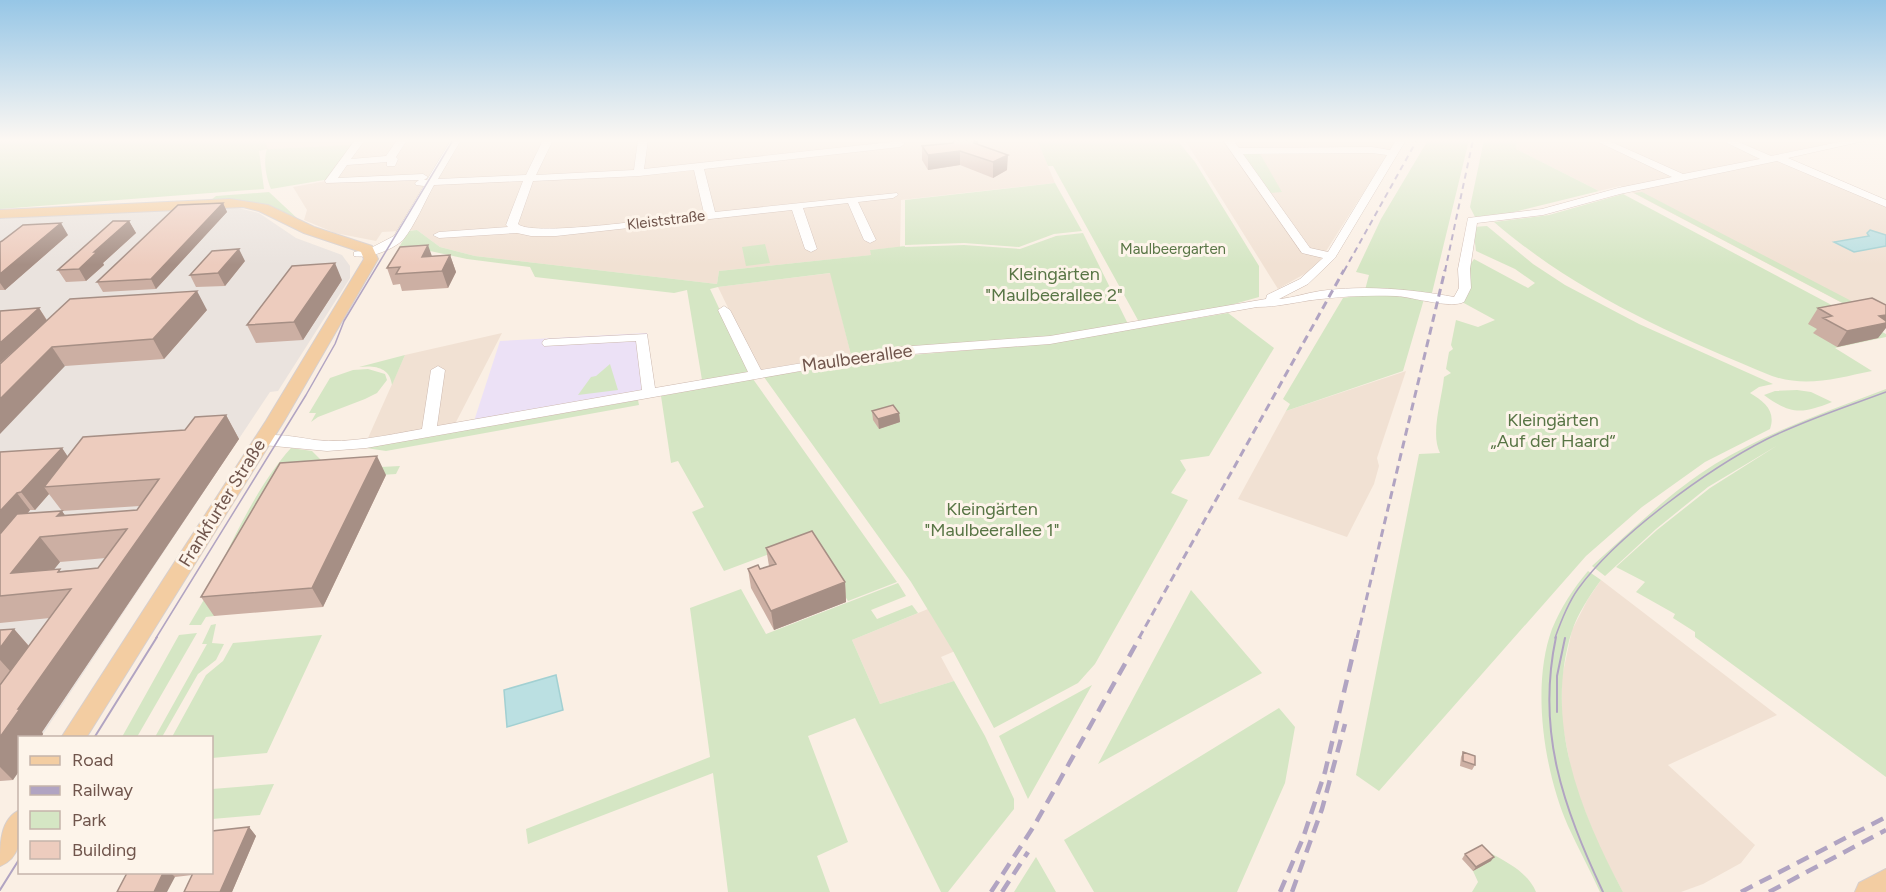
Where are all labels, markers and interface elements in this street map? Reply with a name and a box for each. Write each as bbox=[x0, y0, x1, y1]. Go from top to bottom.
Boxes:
street label: Kleiststraße bbox=[626, 206, 706, 234]
park label: Maulbeergarten bbox=[1120, 240, 1226, 258]
park label: Kleingärten "Maulbeerallee 2" bbox=[985, 263, 1123, 306]
street label: Maulbeerallee bbox=[800, 339, 914, 377]
park label: Kleingärten „Auf der Haard“ bbox=[1491, 409, 1616, 452]
street label: Frankfurter Straße bbox=[174, 435, 270, 571]
park label: Kleingärten "Maulbeerallee 1" bbox=[925, 498, 1059, 541]
legend bbox=[18, 736, 213, 874]
text: Road bbox=[72, 749, 113, 771]
text: Railway bbox=[72, 779, 134, 801]
text: Park bbox=[72, 809, 107, 831]
text: Building bbox=[72, 839, 137, 861]

